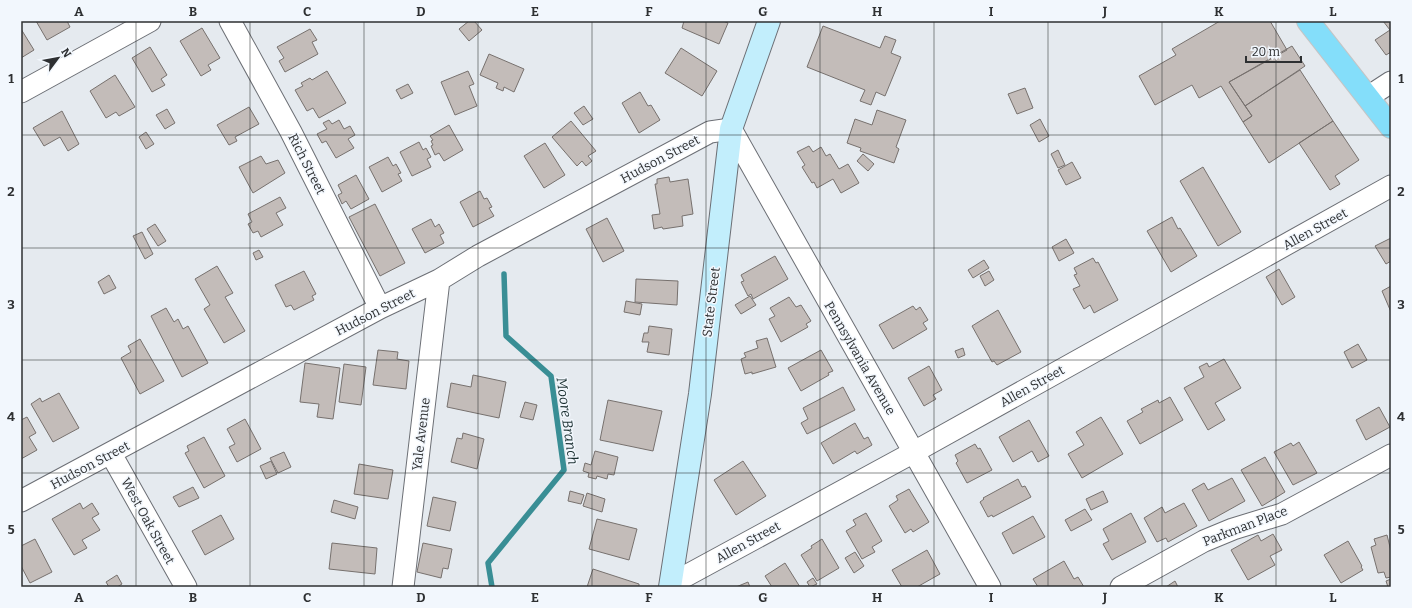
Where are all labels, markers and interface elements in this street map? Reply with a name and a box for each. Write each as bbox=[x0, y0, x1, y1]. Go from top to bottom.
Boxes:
text: A bbox=[74, 4, 84, 19]
text: B bbox=[189, 4, 197, 19]
text: C bbox=[303, 4, 311, 19]
text: D bbox=[416, 4, 426, 19]
text: E bbox=[531, 4, 539, 19]
text: F bbox=[645, 4, 653, 19]
text: G bbox=[758, 4, 768, 19]
text: H bbox=[872, 4, 882, 19]
text: I bbox=[989, 4, 994, 19]
text: J bbox=[1102, 4, 1108, 19]
text: K bbox=[1214, 4, 1224, 19]
text: L bbox=[1329, 4, 1337, 19]
north arrow bbox=[38, 38, 78, 78]
scale bar bbox=[1246, 38, 1301, 64]
text: 20 m bbox=[1252, 45, 1281, 59]
text: N bbox=[58, 46, 74, 60]
text: 1 bbox=[8, 71, 14, 86]
text: 1 bbox=[1398, 71, 1404, 86]
street label: Rich Street bbox=[285, 131, 329, 197]
street label: Hudson Street bbox=[618, 132, 702, 186]
text: 2 bbox=[7, 184, 15, 199]
text: 2 bbox=[1397, 184, 1405, 199]
street label: Allen Street bbox=[1280, 205, 1350, 253]
street label: State Street bbox=[699, 266, 723, 338]
street label: Hudson Street bbox=[333, 285, 418, 339]
text: 3 bbox=[7, 297, 15, 312]
text: 3 bbox=[1397, 297, 1405, 312]
street label: Pennsylvania Avenue bbox=[821, 299, 899, 417]
street label: Allen Street bbox=[997, 362, 1067, 410]
water label: Moore Branch bbox=[552, 376, 582, 466]
street label: Yale Avenue bbox=[409, 397, 433, 471]
text: 4 bbox=[7, 409, 15, 424]
text: 4 bbox=[1397, 409, 1405, 424]
street label: Hudson Street bbox=[48, 438, 132, 492]
street label: West Oak Street bbox=[118, 475, 178, 567]
street label: Parkman Place bbox=[1201, 503, 1289, 549]
street label: Allen Street bbox=[713, 518, 783, 566]
text: 5 bbox=[7, 522, 15, 537]
text: 5 bbox=[1397, 522, 1405, 537]
text: A bbox=[74, 590, 84, 605]
text: B bbox=[189, 590, 197, 605]
text: C bbox=[303, 590, 311, 605]
text: D bbox=[416, 590, 426, 605]
text: E bbox=[531, 590, 539, 605]
text: F bbox=[645, 590, 653, 605]
text: G bbox=[758, 590, 768, 605]
text: H bbox=[872, 590, 882, 605]
text: I bbox=[989, 590, 994, 605]
text: J bbox=[1102, 590, 1108, 605]
text: K bbox=[1214, 590, 1224, 605]
text: L bbox=[1329, 590, 1337, 605]

